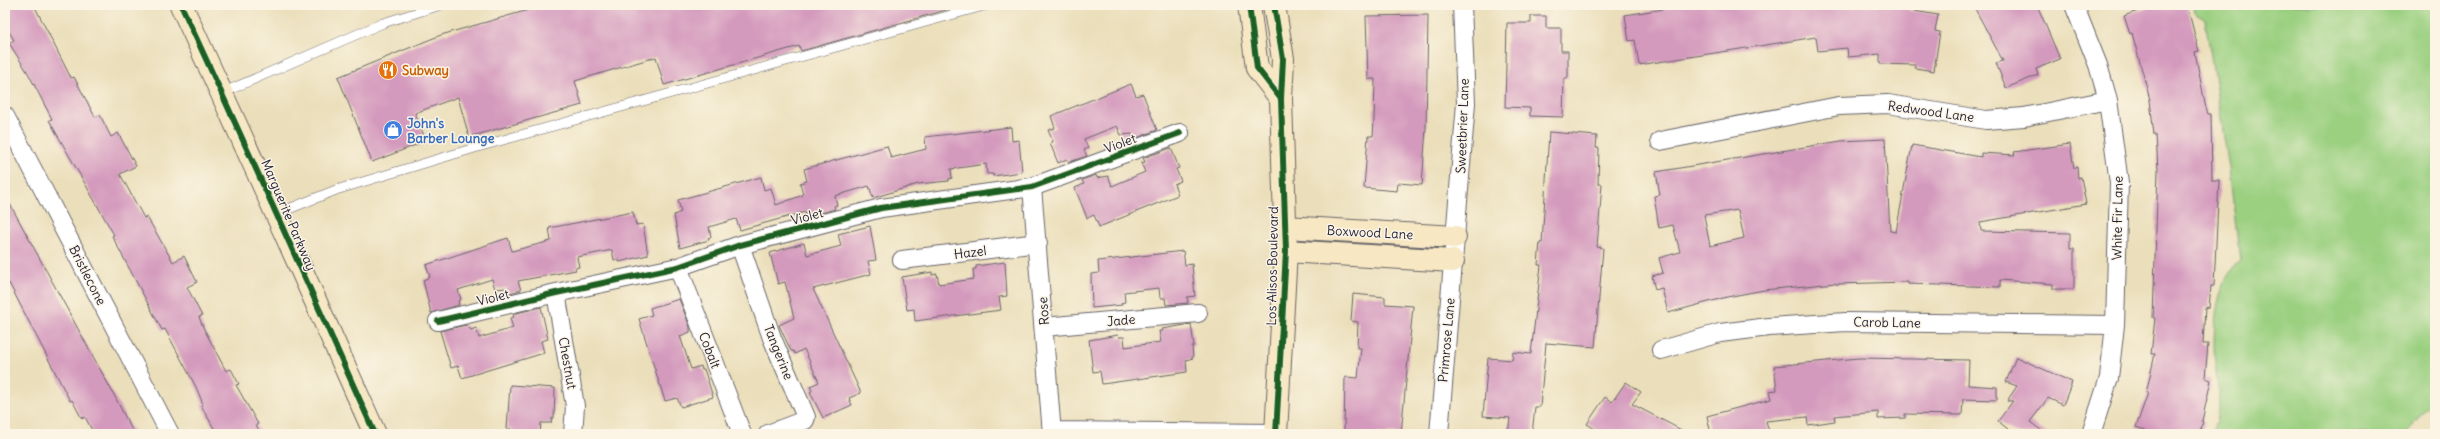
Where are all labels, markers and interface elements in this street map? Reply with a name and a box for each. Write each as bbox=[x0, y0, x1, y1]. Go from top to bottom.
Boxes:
restaurant icon: Subway bbox=[377, 59, 399, 81]
place label: Subway bbox=[402, 62, 449, 79]
street label: Sweetbrier Lane bbox=[1452, 78, 1473, 174]
street label: Redwood Lane bbox=[1887, 97, 1975, 126]
place label: John's Barber Lounge bbox=[407, 115, 494, 147]
shop icon: John's Barber Lounge bbox=[382, 119, 404, 141]
street label: Violet bbox=[1102, 130, 1139, 157]
street label: Marguerite Parkway bbox=[257, 157, 320, 273]
street label: White Fir Lane bbox=[2108, 176, 2127, 260]
street label: Violet bbox=[789, 204, 826, 229]
street label: Los Alisos Boulevard bbox=[1263, 206, 1282, 326]
street label: Boxwood Lane bbox=[1326, 222, 1414, 243]
street label: Bristlecone bbox=[65, 242, 110, 308]
street label: Hazel bbox=[953, 242, 987, 263]
street label: Violet bbox=[475, 285, 512, 310]
street label: Rose bbox=[1034, 296, 1053, 326]
street label: Primrose Lane bbox=[1434, 297, 1459, 383]
street label: Jade bbox=[1106, 311, 1136, 330]
street label: Carob Lane bbox=[1853, 313, 1921, 332]
street label: Tangerine bbox=[760, 322, 797, 382]
street label: Cobalt bbox=[695, 330, 724, 371]
street label: Chestnut bbox=[555, 336, 581, 391]

